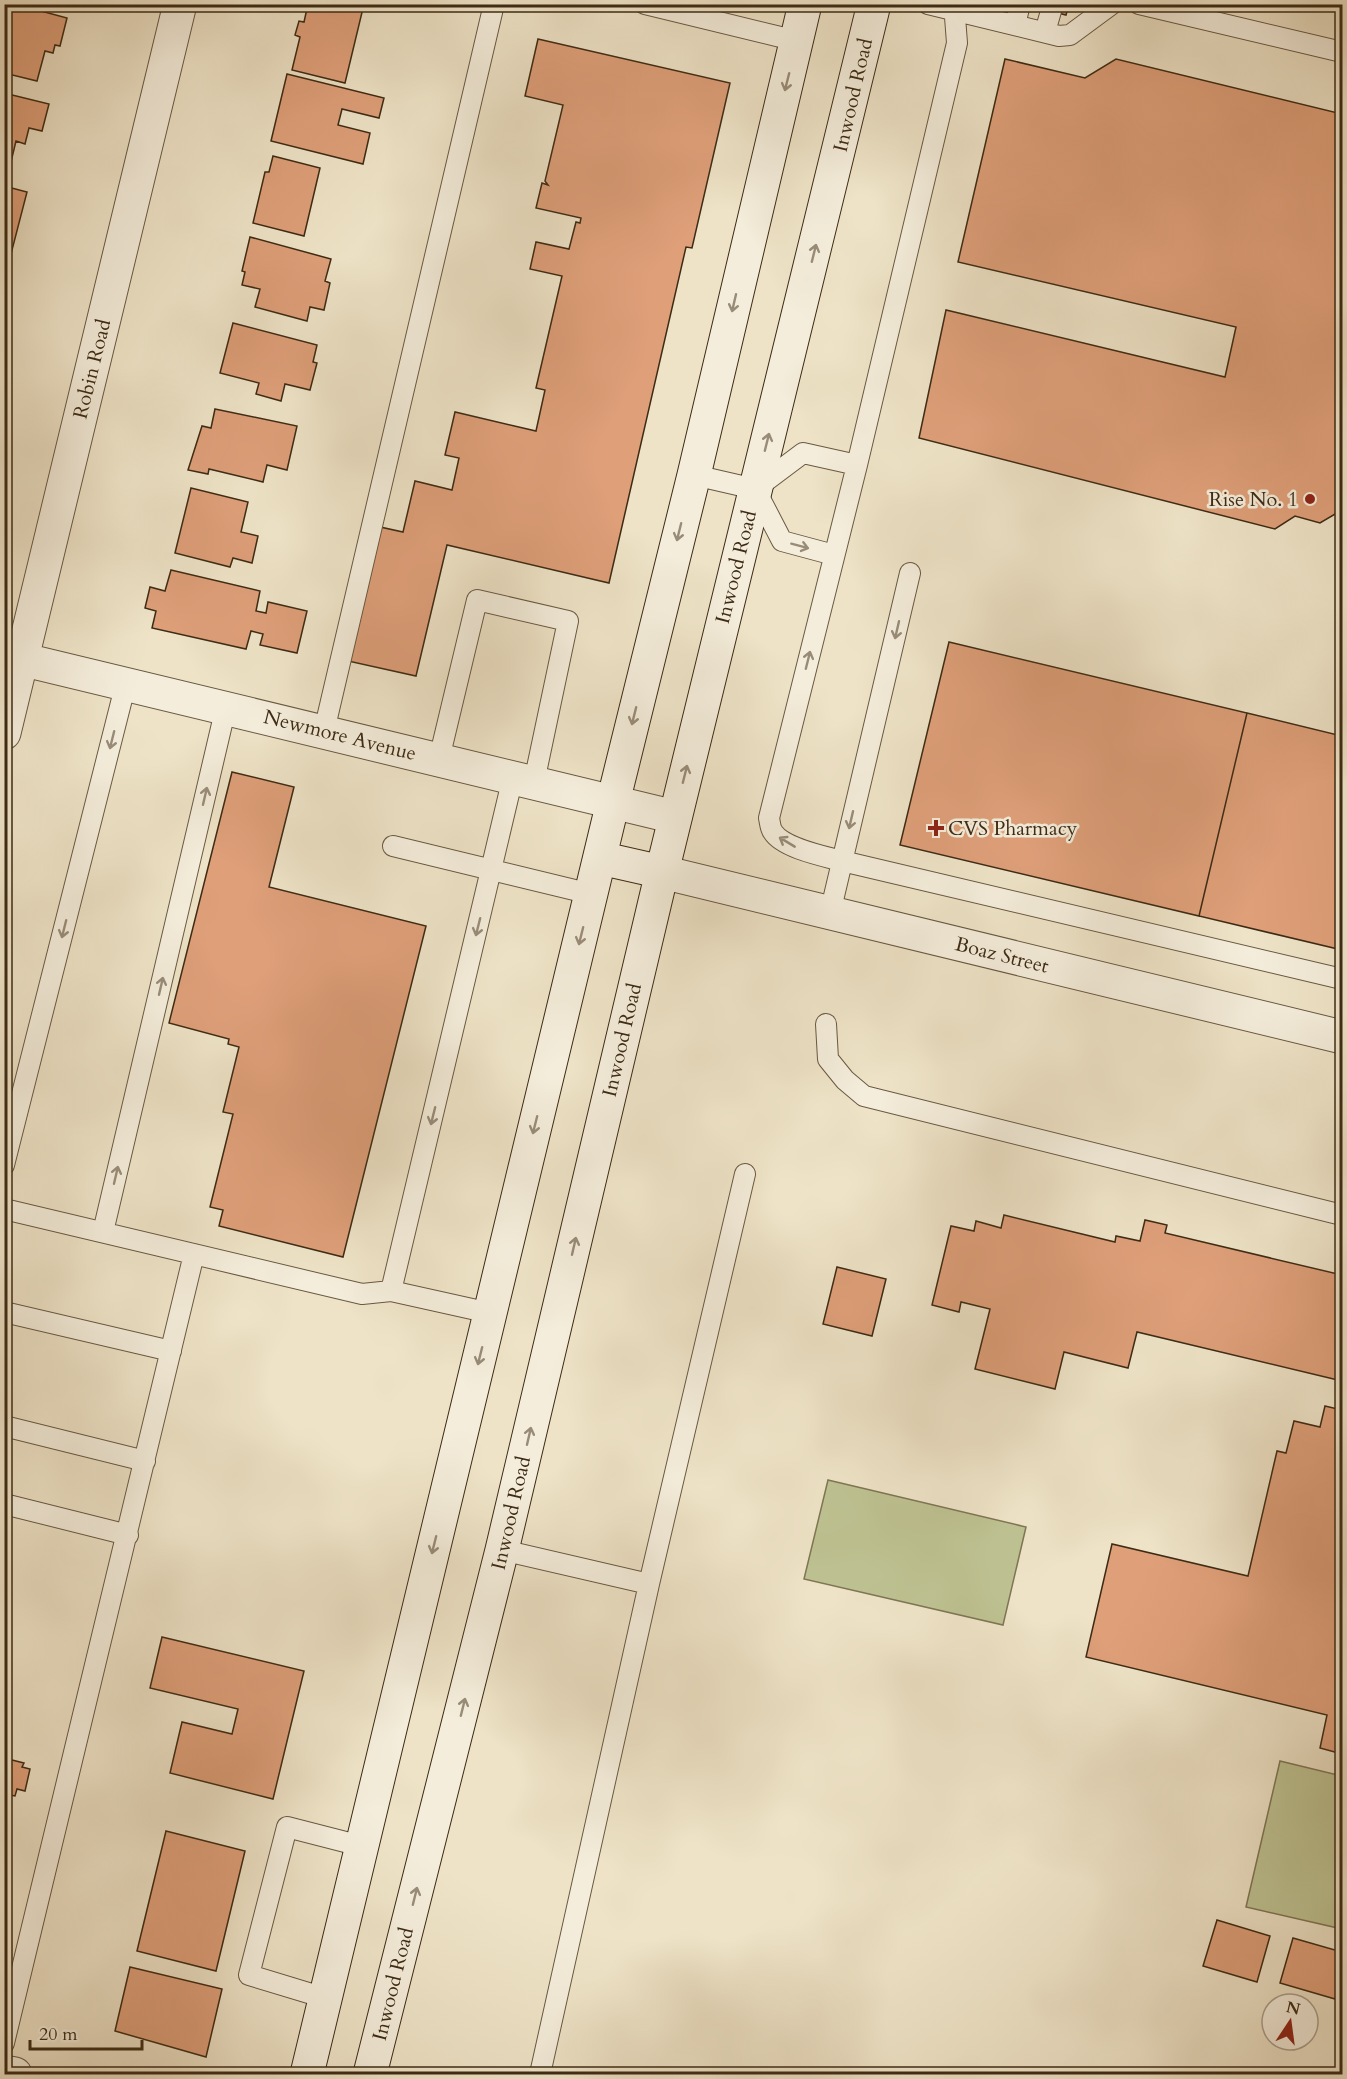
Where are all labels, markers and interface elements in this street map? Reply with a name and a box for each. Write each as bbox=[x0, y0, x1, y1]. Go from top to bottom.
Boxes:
street label: Inwood Road bbox=[827, 35, 879, 154]
one-way arrow bbox=[780, 72, 792, 91]
one-way arrow bbox=[809, 244, 821, 263]
one-way arrow bbox=[727, 293, 739, 312]
street label: Robin Road bbox=[67, 316, 117, 422]
one-way arrow bbox=[762, 433, 774, 452]
place label: Rise No. 1 bbox=[1209, 486, 1298, 513]
marker: Rise No. 1 bbox=[1303, 492, 1317, 506]
street label: Inwood Road bbox=[709, 507, 763, 626]
one-way arrow bbox=[673, 522, 685, 541]
one-way arrow bbox=[790, 541, 809, 552]
one-way arrow bbox=[890, 620, 902, 639]
one-way arrow bbox=[803, 650, 815, 669]
street label: Newmore Avenue bbox=[261, 703, 419, 767]
one-way arrow bbox=[627, 706, 639, 725]
one-way arrow bbox=[105, 730, 117, 749]
one-way arrow bbox=[680, 765, 692, 784]
one-way arrow bbox=[200, 787, 212, 806]
one-way arrow bbox=[845, 810, 857, 829]
place label: CVS Pharmacy bbox=[948, 815, 1078, 842]
marker: CVS Pharmacy bbox=[929, 821, 943, 835]
one-way arrow bbox=[779, 836, 796, 848]
one-way arrow bbox=[472, 917, 484, 936]
one-way arrow bbox=[58, 919, 69, 938]
one-way arrow bbox=[574, 926, 586, 945]
street label: Boaz Street bbox=[952, 930, 1052, 980]
one-way arrow bbox=[155, 976, 167, 995]
street label: Inwood Road bbox=[596, 980, 648, 1099]
one-way arrow bbox=[426, 1107, 438, 1126]
one-way arrow bbox=[529, 1115, 541, 1134]
one-way arrow bbox=[111, 1166, 123, 1185]
one-way arrow bbox=[568, 1237, 580, 1256]
one-way arrow bbox=[473, 1346, 485, 1365]
one-way arrow bbox=[524, 1426, 536, 1445]
street label: Inwood Road bbox=[485, 1453, 537, 1572]
one-way arrow bbox=[427, 1535, 439, 1554]
one-way arrow bbox=[457, 1697, 469, 1716]
one-way arrow bbox=[410, 1886, 422, 1905]
street label: Inwood Road bbox=[366, 1924, 420, 2043]
north arrow bbox=[1260, 1992, 1320, 2052]
text: N bbox=[1284, 1996, 1302, 2021]
scale bar bbox=[30, 2013, 142, 2051]
text: 20 m bbox=[39, 2022, 78, 2047]

